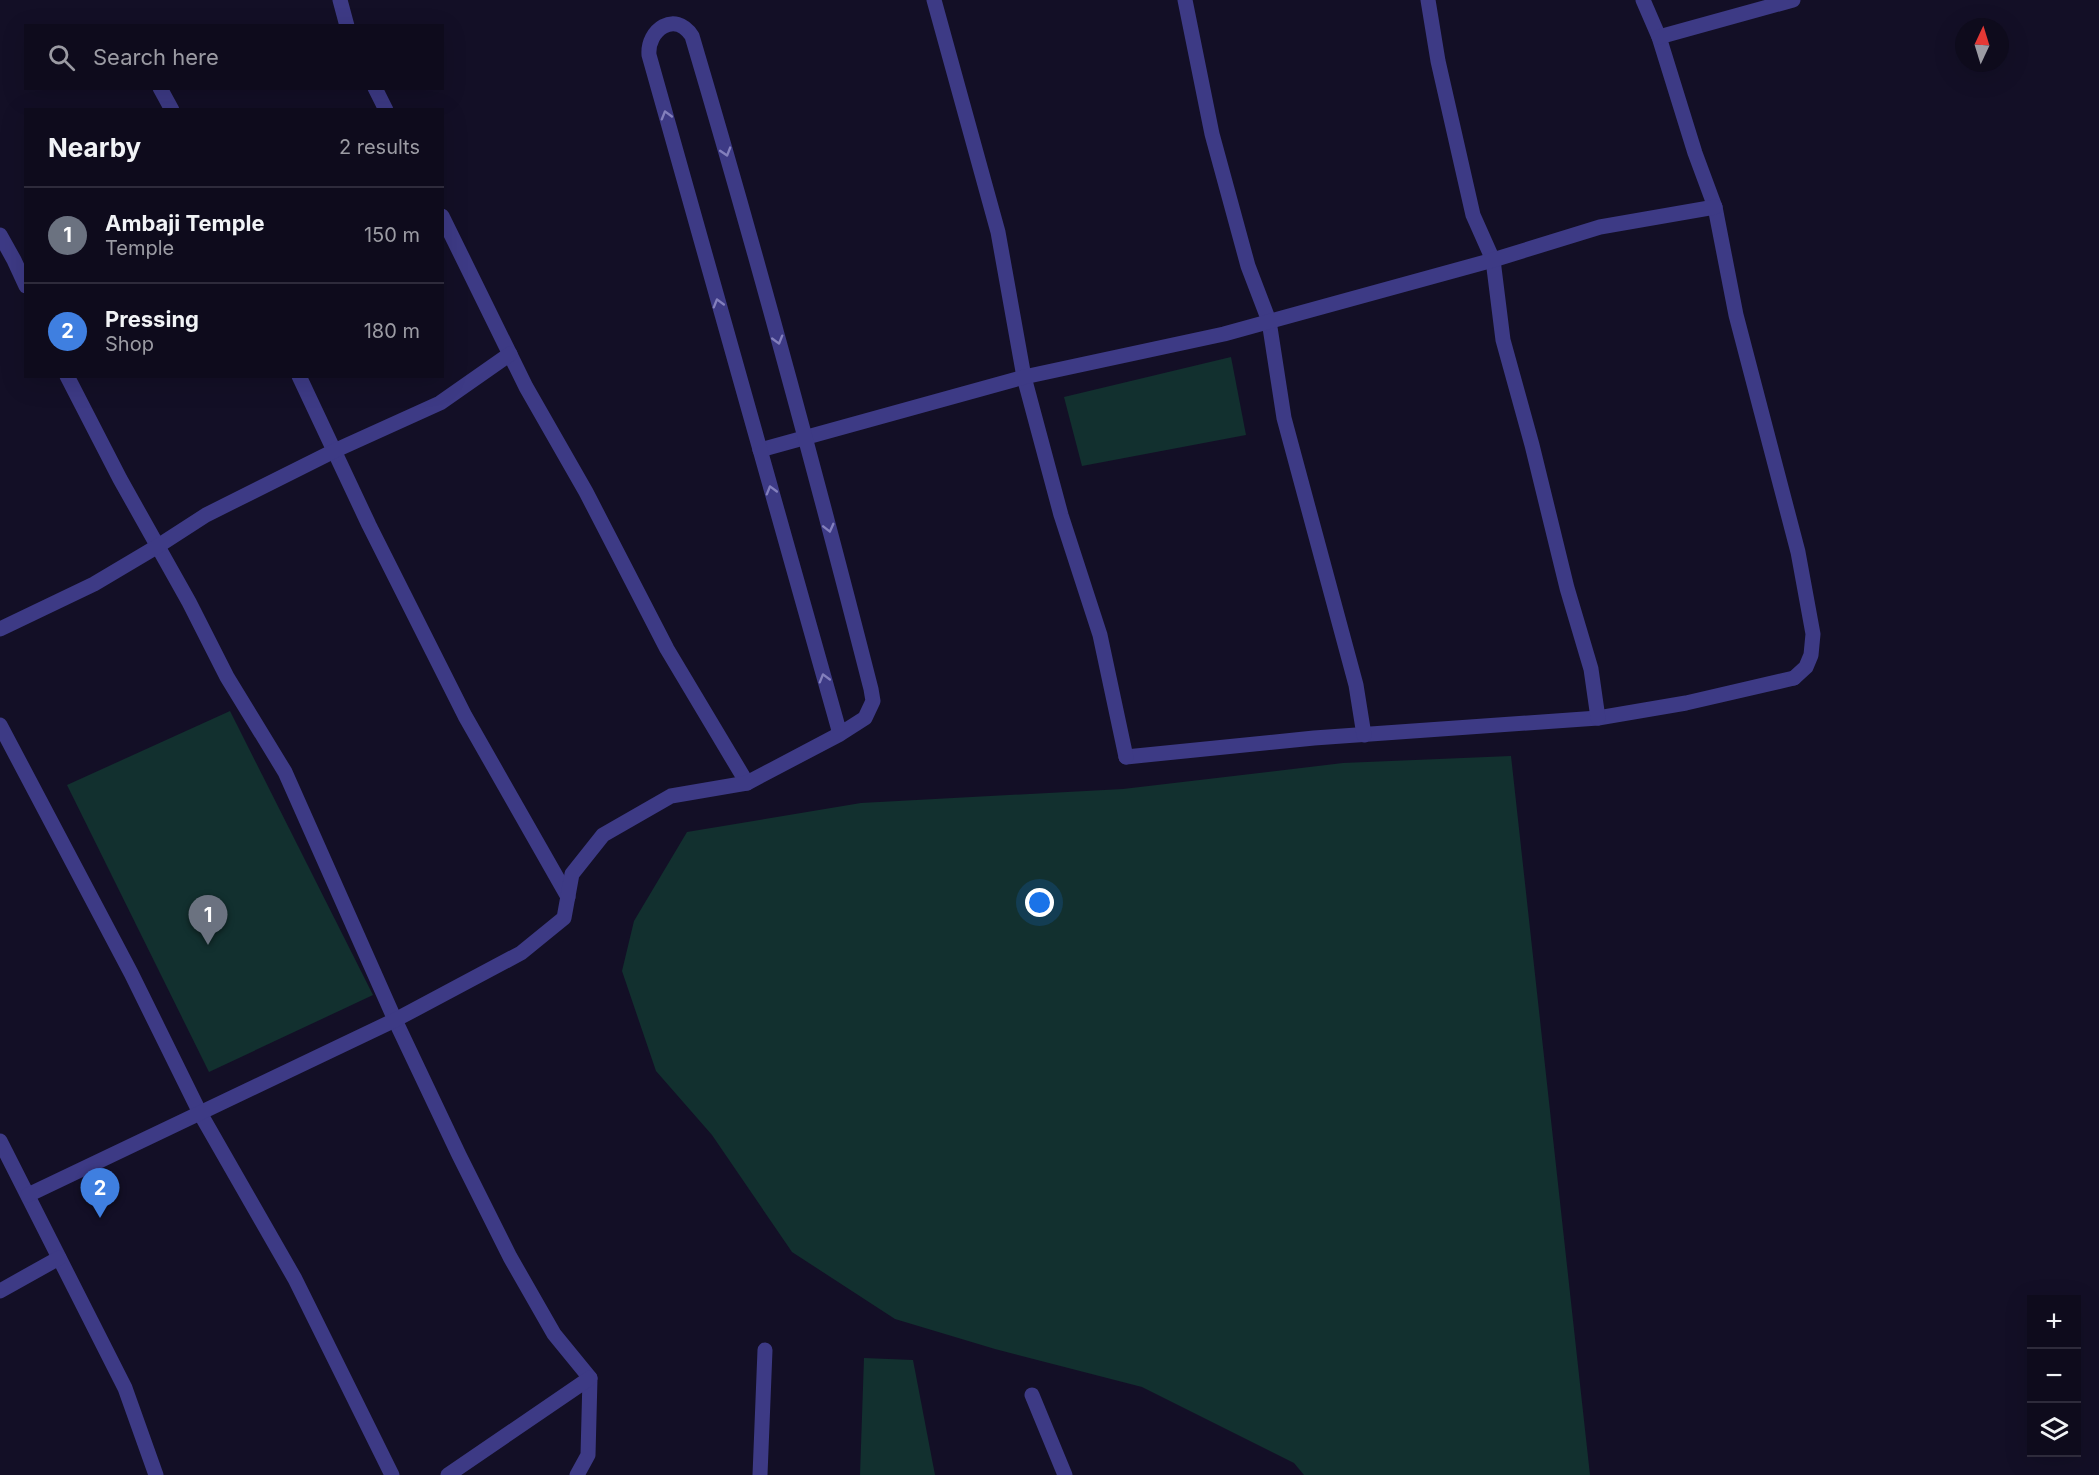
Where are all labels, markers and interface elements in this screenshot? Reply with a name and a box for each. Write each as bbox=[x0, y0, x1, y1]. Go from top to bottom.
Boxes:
north arrow bbox=[1955, 18, 2009, 72]
search box bbox=[24, 24, 444, 90]
icon: search bbox=[45, 41, 78, 74]
text: Search here bbox=[93, 44, 219, 70]
one-way arrow bbox=[660, 110, 673, 120]
text: Nearby bbox=[48, 132, 141, 163]
text: 2 results bbox=[339, 135, 420, 159]
one-way arrow bbox=[719, 146, 731, 157]
text: Ambaji Temple bbox=[105, 210, 265, 236]
text: 1 bbox=[63, 223, 72, 247]
text: 150 m bbox=[364, 223, 420, 247]
text: Temple bbox=[105, 236, 174, 260]
one-way arrow bbox=[713, 298, 725, 309]
text: Pressing bbox=[105, 306, 199, 332]
text: 2 bbox=[61, 319, 74, 343]
text: 180 m bbox=[364, 319, 420, 343]
text: Shop bbox=[105, 332, 154, 356]
one-way arrow bbox=[771, 334, 783, 345]
one-way arrow bbox=[766, 486, 778, 496]
one-way arrow bbox=[822, 523, 835, 533]
one-way arrow bbox=[819, 673, 831, 684]
your location bbox=[1025, 888, 1054, 917]
pin: 1 bbox=[188, 896, 228, 945]
pin: 2 bbox=[80, 1168, 120, 1218]
map controls bbox=[2027, 1295, 2081, 1457]
button: + bbox=[2027, 1295, 2081, 1349]
button: − bbox=[2027, 1349, 2081, 1403]
button: layers bbox=[2027, 1403, 2081, 1457]

